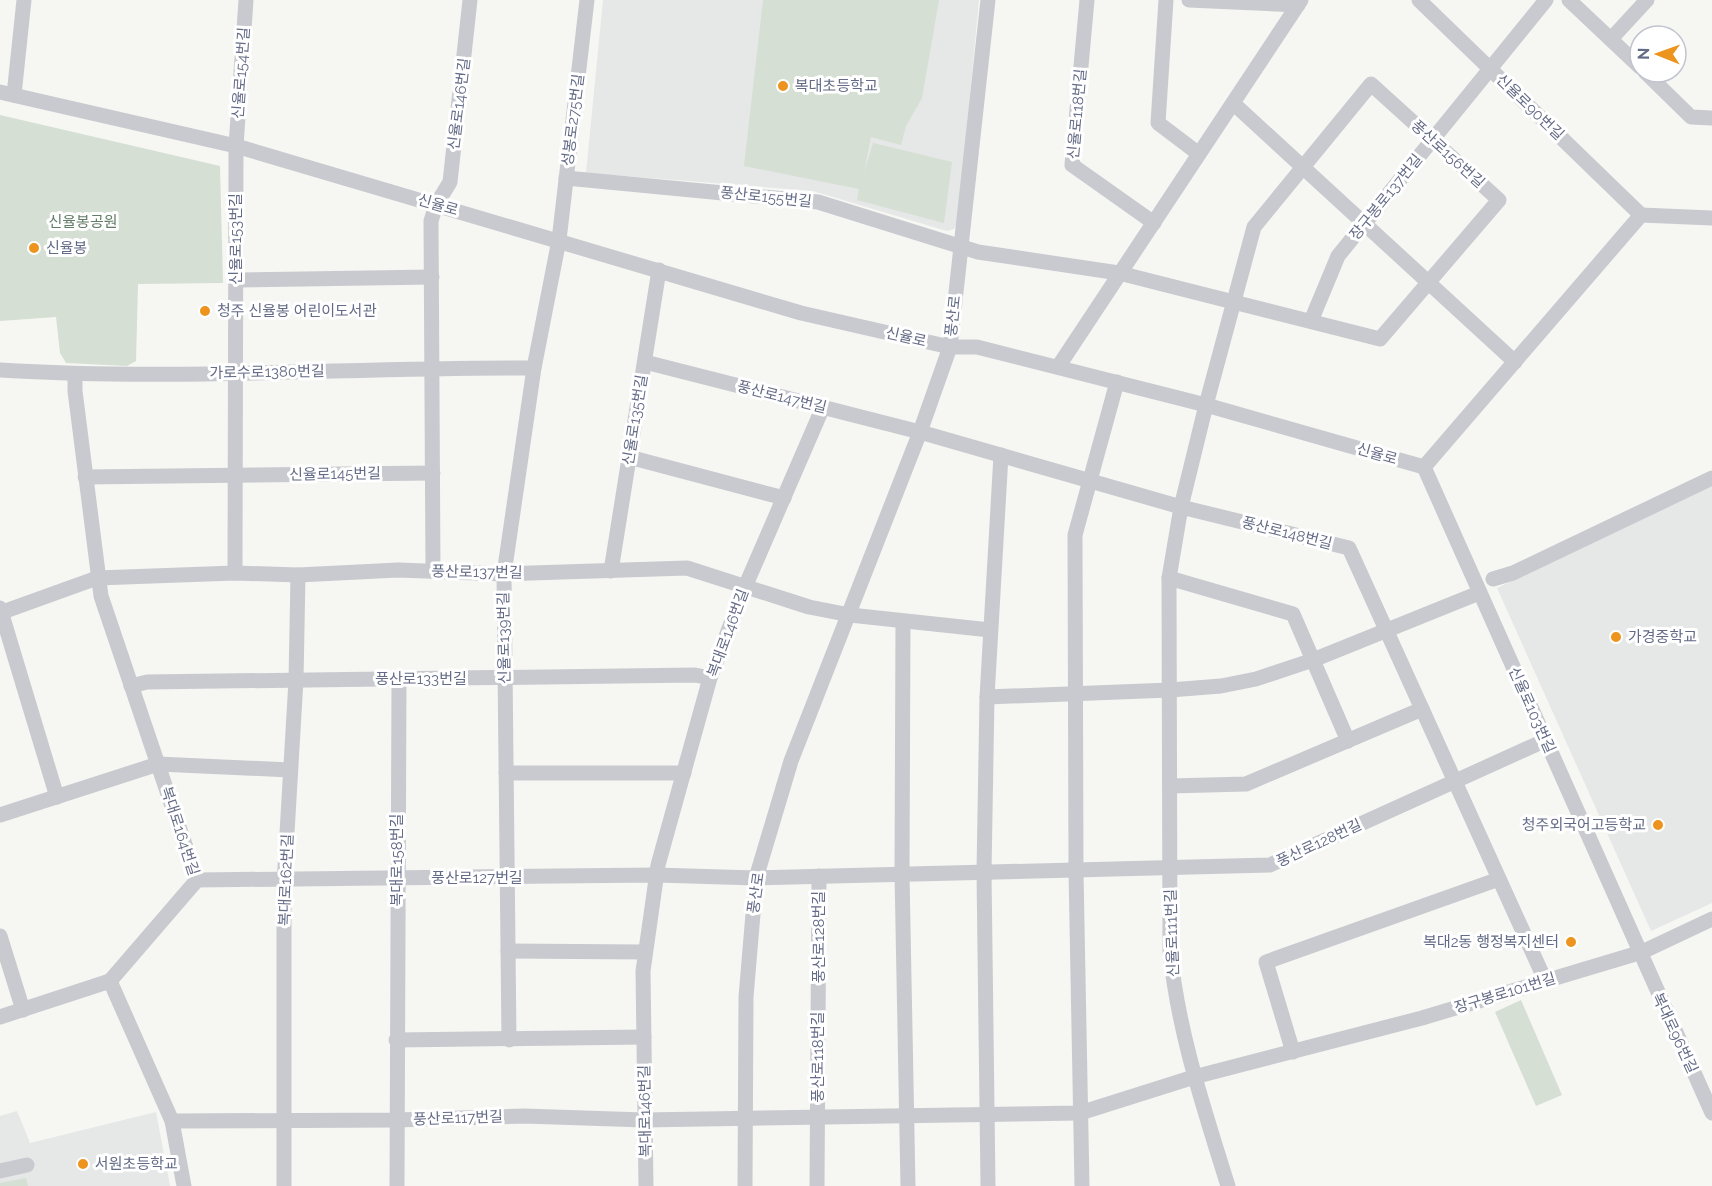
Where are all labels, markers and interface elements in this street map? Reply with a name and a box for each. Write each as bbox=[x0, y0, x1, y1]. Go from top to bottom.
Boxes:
north arrow bbox=[1628, 24, 1688, 84]
street label: 신율로154번길 bbox=[229, 27, 253, 119]
text: N bbox=[1634, 47, 1653, 60]
street label: 신율로146번길 bbox=[444, 57, 474, 151]
street label: 신율로118번길 bbox=[1064, 68, 1090, 160]
street label: 신율로90번길 bbox=[1492, 70, 1568, 144]
street label: 성봉로275번길 bbox=[558, 73, 588, 167]
place label: 복대초등학교 bbox=[795, 77, 878, 95]
marker: 복대초등학교 bbox=[776, 79, 790, 93]
street label: 풍산로156번길 bbox=[1408, 116, 1488, 192]
street label: 장구봉로137번길 bbox=[1346, 150, 1426, 244]
street label: 풍산로155번길 bbox=[719, 183, 813, 211]
street label: 신율로 bbox=[416, 191, 460, 219]
street label: 신율로153번길 bbox=[227, 193, 245, 285]
park label: 신율봉공원 bbox=[48, 213, 118, 231]
place label: 신율봉 bbox=[46, 239, 87, 257]
marker: 신율봉 bbox=[27, 241, 41, 255]
street label: 풍산로 bbox=[942, 294, 964, 338]
place label: 청주 신율봉 어린이도서관 bbox=[217, 302, 377, 320]
marker: 청주 신율봉 어린이도서관 bbox=[198, 304, 212, 318]
street label: 신율로 bbox=[884, 324, 928, 350]
street label: 가로수로1380번길 bbox=[209, 362, 325, 382]
street label: 신율로135번길 bbox=[619, 373, 651, 467]
street label: 풍산로147번길 bbox=[735, 377, 829, 417]
street label: 신율로 bbox=[1355, 440, 1399, 468]
street label: 신율로145번길 bbox=[289, 464, 381, 484]
street label: 풍산로148번길 bbox=[1240, 513, 1334, 553]
street label: 풍산로137번길 bbox=[431, 562, 523, 582]
street label: 복대로146번길 bbox=[704, 586, 752, 680]
street label: 신율로139번길 bbox=[494, 592, 514, 684]
place label: 가경중학교 bbox=[1628, 628, 1697, 646]
marker: 가경중학교 bbox=[1609, 630, 1623, 644]
street label: 신율로103번길 bbox=[1505, 664, 1559, 756]
street label: 풍산로133번길 bbox=[375, 670, 467, 688]
street label: 복대로164번길 bbox=[157, 784, 203, 878]
street label: 복대로158번길 bbox=[388, 814, 406, 906]
street label: 풍산로128번길 bbox=[1273, 815, 1365, 871]
place label: 청주외국어고등학교 bbox=[1522, 816, 1646, 834]
marker: 청주외국어고등학교 bbox=[1651, 818, 1665, 832]
street label: 복대로162번길 bbox=[275, 834, 297, 926]
street label: 풍산로127번길 bbox=[431, 869, 523, 887]
street label: 풍산로 bbox=[744, 871, 768, 915]
street label: 신율로111번길 bbox=[1161, 889, 1183, 977]
street label: 풍산로128번길 bbox=[810, 891, 828, 983]
place label: 복대2동 행정복지센터 bbox=[1423, 933, 1559, 951]
marker: 복대2동 행정복지센터 bbox=[1564, 935, 1578, 949]
street label: 장구봉로101번길 bbox=[1452, 969, 1558, 1017]
street label: 복대로96번길 bbox=[1648, 990, 1702, 1076]
street label: 풍산로118번길 bbox=[809, 1012, 827, 1102]
street label: 복대로146번길 bbox=[635, 1065, 655, 1157]
street label: 풍산로117번길 bbox=[413, 1107, 503, 1129]
place label: 서원초등학교 bbox=[95, 1155, 178, 1173]
marker: 서원초등학교 bbox=[76, 1157, 90, 1171]

